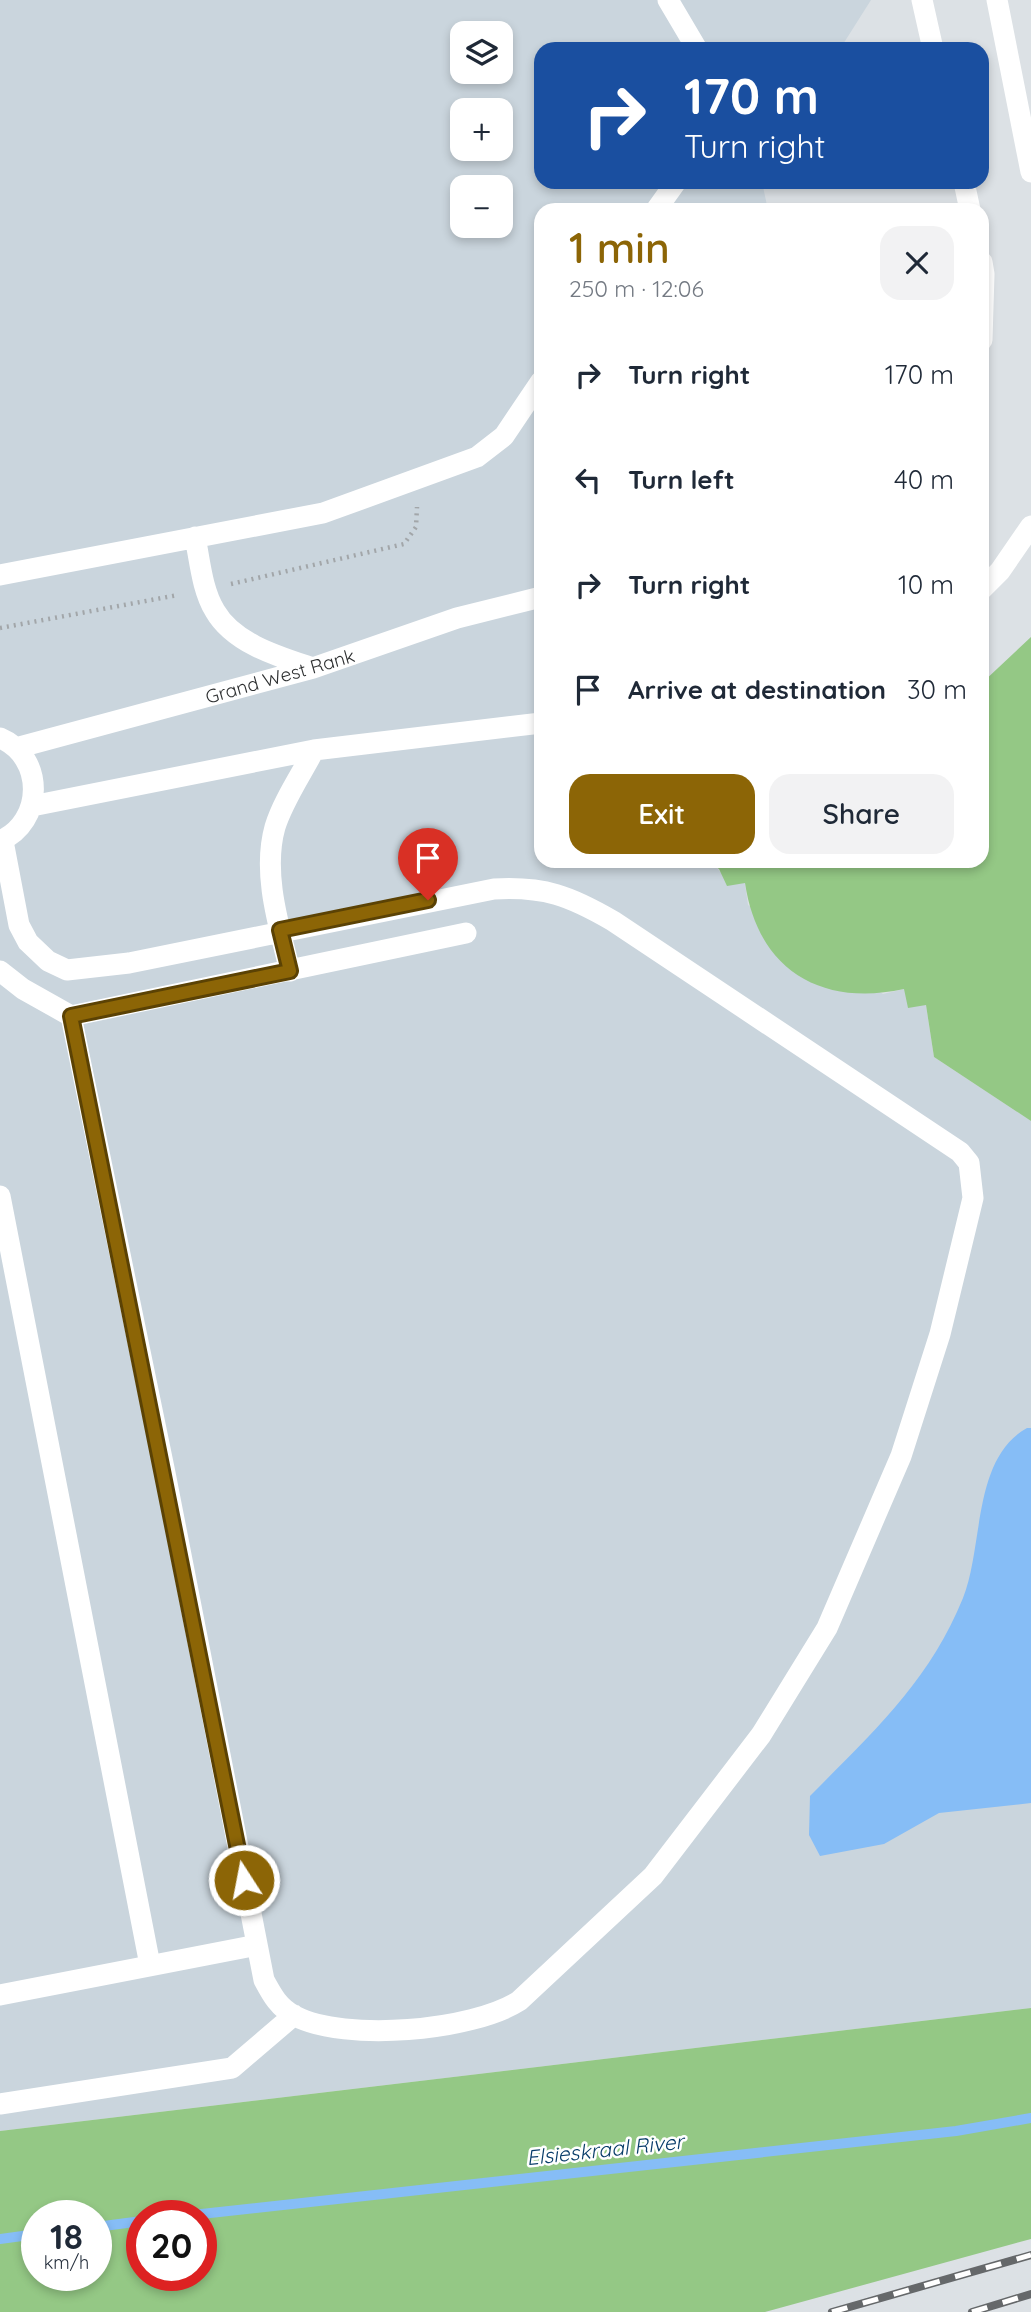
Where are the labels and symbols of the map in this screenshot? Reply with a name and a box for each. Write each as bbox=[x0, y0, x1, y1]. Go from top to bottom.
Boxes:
street label: Grand West Rank bbox=[203, 643, 357, 709]
pin bbox=[398, 828, 458, 900]
position arrow bbox=[207, 1843, 281, 1917]
water label: Elsieskraal River bbox=[525, 2128, 688, 2170]
speed limit sign: 20 bbox=[126, 2200, 217, 2291]

